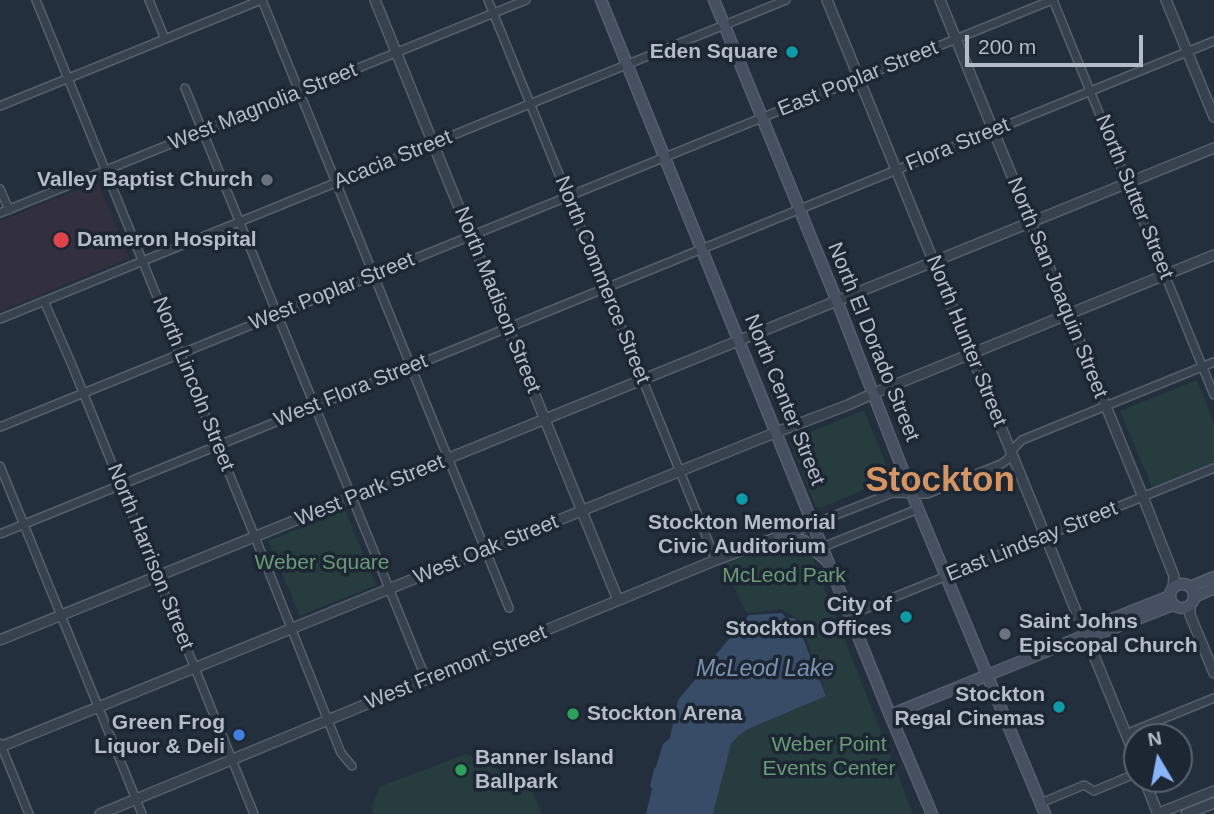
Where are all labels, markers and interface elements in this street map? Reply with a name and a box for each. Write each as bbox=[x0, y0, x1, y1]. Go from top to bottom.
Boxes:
scale bar bbox=[969, 21, 1148, 65]
street label: East Poplar Street bbox=[774, 35, 942, 123]
text: 200 m bbox=[978, 35, 1036, 58]
place label: Eden Square bbox=[650, 39, 778, 65]
marker: Eden Square bbox=[784, 44, 800, 60]
street label: West Magnolia Street bbox=[165, 58, 361, 156]
street label: North Sutter Street bbox=[1090, 111, 1178, 283]
street label: Flora Street bbox=[902, 113, 1014, 177]
street label: Acacia Street bbox=[330, 125, 456, 195]
place label: Valley Baptist Church bbox=[37, 167, 253, 193]
marker: Valley Baptist Church bbox=[259, 172, 275, 188]
street label: North Commerce Street bbox=[549, 172, 655, 388]
street label: North San Joaquin Street bbox=[1001, 174, 1113, 402]
street label: North Madison Street bbox=[448, 203, 546, 397]
place label: Dameron Hospital bbox=[77, 227, 257, 253]
marker: Dameron Hospital bbox=[51, 230, 71, 250]
street label: North El Dorado Street bbox=[822, 239, 924, 445]
street label: West Poplar Street bbox=[246, 247, 418, 337]
street label: North Hunter Street bbox=[920, 252, 1012, 430]
street label: North Lincoln Street bbox=[147, 293, 239, 475]
street label: North Center Street bbox=[738, 311, 830, 489]
street label: West Flora Street bbox=[271, 349, 431, 433]
street label: West Park Street bbox=[292, 450, 448, 532]
street label: North Harrison Street bbox=[101, 460, 199, 654]
district label: Stockton bbox=[865, 460, 1015, 502]
marker: Stockton Memorial Civic Auditorium bbox=[734, 491, 750, 507]
street label: East Lindsay Street bbox=[943, 496, 1121, 588]
street label: West Oak Street bbox=[410, 510, 562, 590]
place label: Stockton Memorial Civic Auditorium bbox=[648, 510, 836, 560]
park label: Weber Square bbox=[254, 550, 390, 576]
park label: McLeod Park bbox=[722, 563, 846, 589]
place label: City of Stockton Offices bbox=[725, 592, 892, 642]
marker: City of Stockton Offices bbox=[898, 609, 914, 625]
place label: Saint Johns Episcopal Church bbox=[1019, 609, 1198, 659]
street label: West Fremont Street bbox=[362, 620, 550, 716]
marker: Saint Johns Episcopal Church bbox=[997, 626, 1013, 642]
water label: McLeod Lake bbox=[696, 656, 834, 684]
place label: Stockton Regal Cinemas bbox=[894, 682, 1045, 732]
marker: Stockton Regal Cinemas bbox=[1051, 699, 1067, 715]
place label: Stockton Arena bbox=[587, 701, 742, 727]
marker: Stockton Arena bbox=[565, 706, 581, 722]
place label: Green Frog Liquor & Deli bbox=[94, 710, 225, 760]
north arrow bbox=[1123, 723, 1193, 793]
marker: Green Frog Liquor & Deli bbox=[231, 727, 247, 743]
text: N bbox=[1146, 727, 1163, 750]
park label: Weber Point Events Center bbox=[762, 732, 896, 782]
place label: Banner Island Ballpark bbox=[475, 745, 614, 795]
marker: Banner Island Ballpark bbox=[453, 762, 469, 778]

